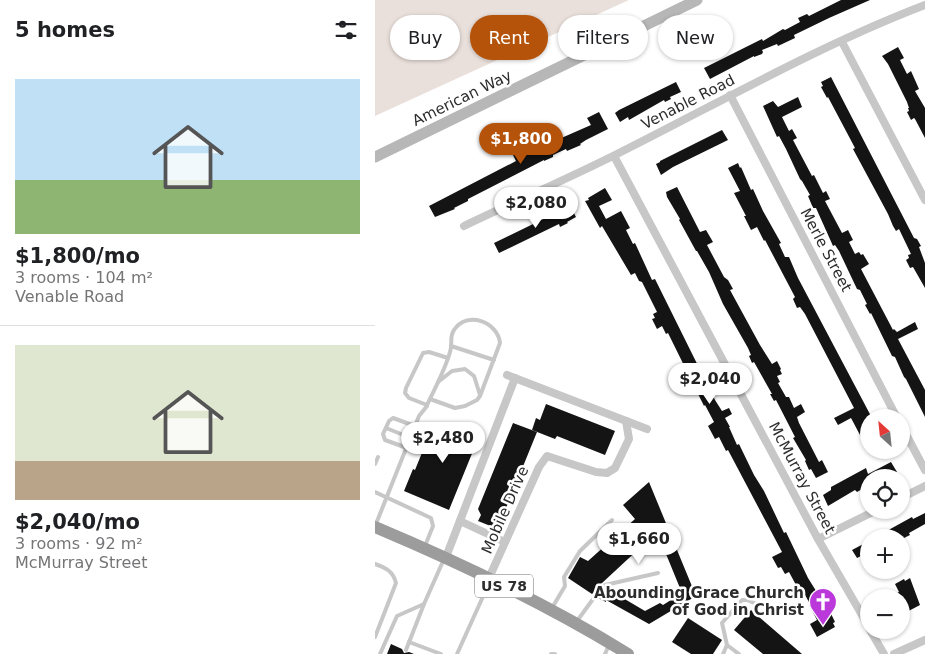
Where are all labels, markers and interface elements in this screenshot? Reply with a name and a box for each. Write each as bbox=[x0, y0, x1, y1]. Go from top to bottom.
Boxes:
chip: Buy bbox=[390, 15, 460, 60]
chip: Rent bbox=[470, 15, 548, 60]
chip: Filters bbox=[558, 15, 648, 60]
chip: New bbox=[658, 15, 733, 60]
icon: filters bbox=[332, 16, 360, 44]
text: 5 homes bbox=[15, 18, 115, 42]
street label: American Way bbox=[409, 66, 515, 130]
street label: Venable Road bbox=[638, 71, 738, 133]
icon: home bbox=[143, 112, 233, 202]
pin: $1,800 bbox=[480, 122, 562, 165]
text: $1,800 bbox=[490, 129, 552, 148]
pin: $2,080 bbox=[495, 186, 577, 229]
text: $2,080 bbox=[505, 193, 567, 212]
street label: Merle Street bbox=[796, 205, 856, 295]
text: $1,800/mo bbox=[15, 244, 140, 268]
text: 3 rooms · 104 m² bbox=[15, 268, 153, 287]
text: Venable Road bbox=[15, 287, 124, 306]
pin: $2,040 bbox=[669, 362, 751, 405]
text: $2,040 bbox=[679, 369, 741, 388]
icon: home bbox=[143, 377, 233, 467]
north arrow bbox=[860, 409, 910, 459]
map controls bbox=[860, 409, 910, 639]
street label: McMurray Street bbox=[765, 419, 839, 537]
pin: $2,480 bbox=[402, 422, 484, 464]
text: $2,480 bbox=[412, 428, 474, 447]
street label: Mobile Drive bbox=[478, 463, 532, 557]
button: locate bbox=[860, 469, 910, 519]
text: $2,040/mo bbox=[15, 510, 140, 534]
pin: $1,660 bbox=[598, 522, 680, 565]
text: $1,660 bbox=[608, 529, 670, 548]
button: + bbox=[860, 529, 910, 579]
text: 3 rooms · 92 m² bbox=[15, 534, 143, 553]
text: McMurray Street bbox=[15, 553, 147, 572]
road number: US 78 bbox=[475, 574, 533, 598]
place label: Abounding Grace Church of God in Christ bbox=[594, 584, 804, 619]
church icon: Abounding Grace Church of God in Christ bbox=[808, 587, 838, 626]
button: − bbox=[860, 589, 910, 639]

